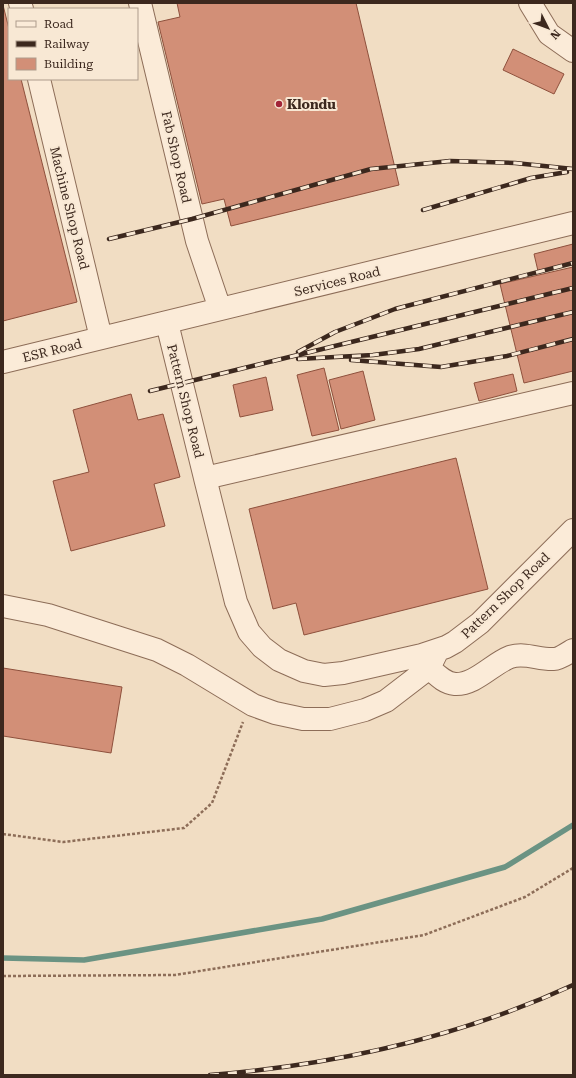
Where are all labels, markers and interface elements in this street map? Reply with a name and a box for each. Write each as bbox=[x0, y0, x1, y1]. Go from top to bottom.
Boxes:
legend bbox=[8, 8, 138, 80]
north arrow bbox=[528, 8, 568, 48]
text: Road bbox=[44, 17, 74, 31]
text: N bbox=[547, 27, 563, 42]
text: Railway bbox=[44, 37, 90, 51]
text: Building bbox=[44, 57, 93, 71]
place label: Klondu bbox=[287, 97, 336, 112]
marker: Klondu bbox=[274, 99, 284, 109]
street label: Fab Shop Road bbox=[159, 110, 195, 205]
street label: Machine Shop Road bbox=[47, 145, 92, 272]
street label: Services Road bbox=[292, 263, 383, 299]
street label: ESR Road bbox=[21, 336, 84, 365]
street label: Pattern Shop Road bbox=[164, 343, 207, 460]
street label: Pattern Shop Road bbox=[458, 549, 553, 641]

